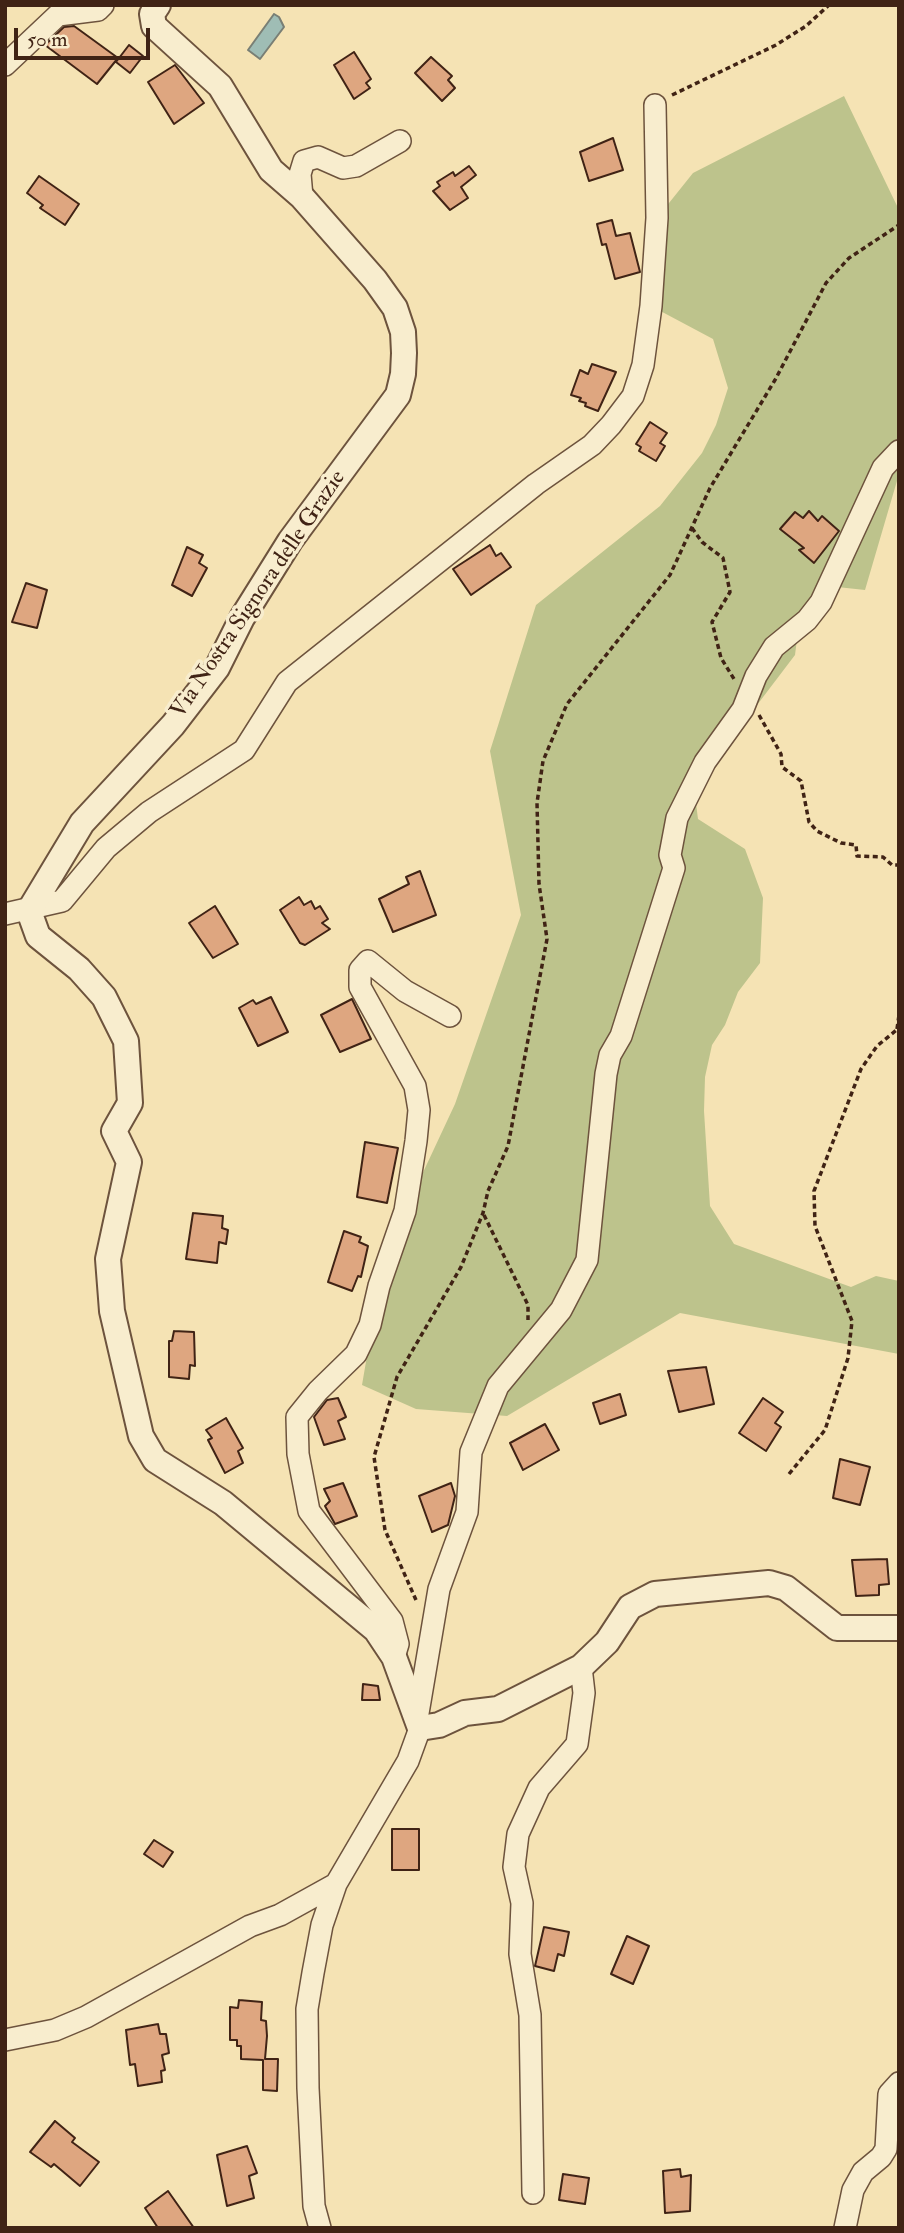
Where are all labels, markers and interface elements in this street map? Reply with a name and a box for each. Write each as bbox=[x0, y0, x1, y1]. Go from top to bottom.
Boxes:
scale bar bbox=[18, 14, 154, 58]
text: 50 m bbox=[27, 26, 68, 53]
street label: Via Nostra Signora delle Grazie bbox=[166, 466, 352, 724]

